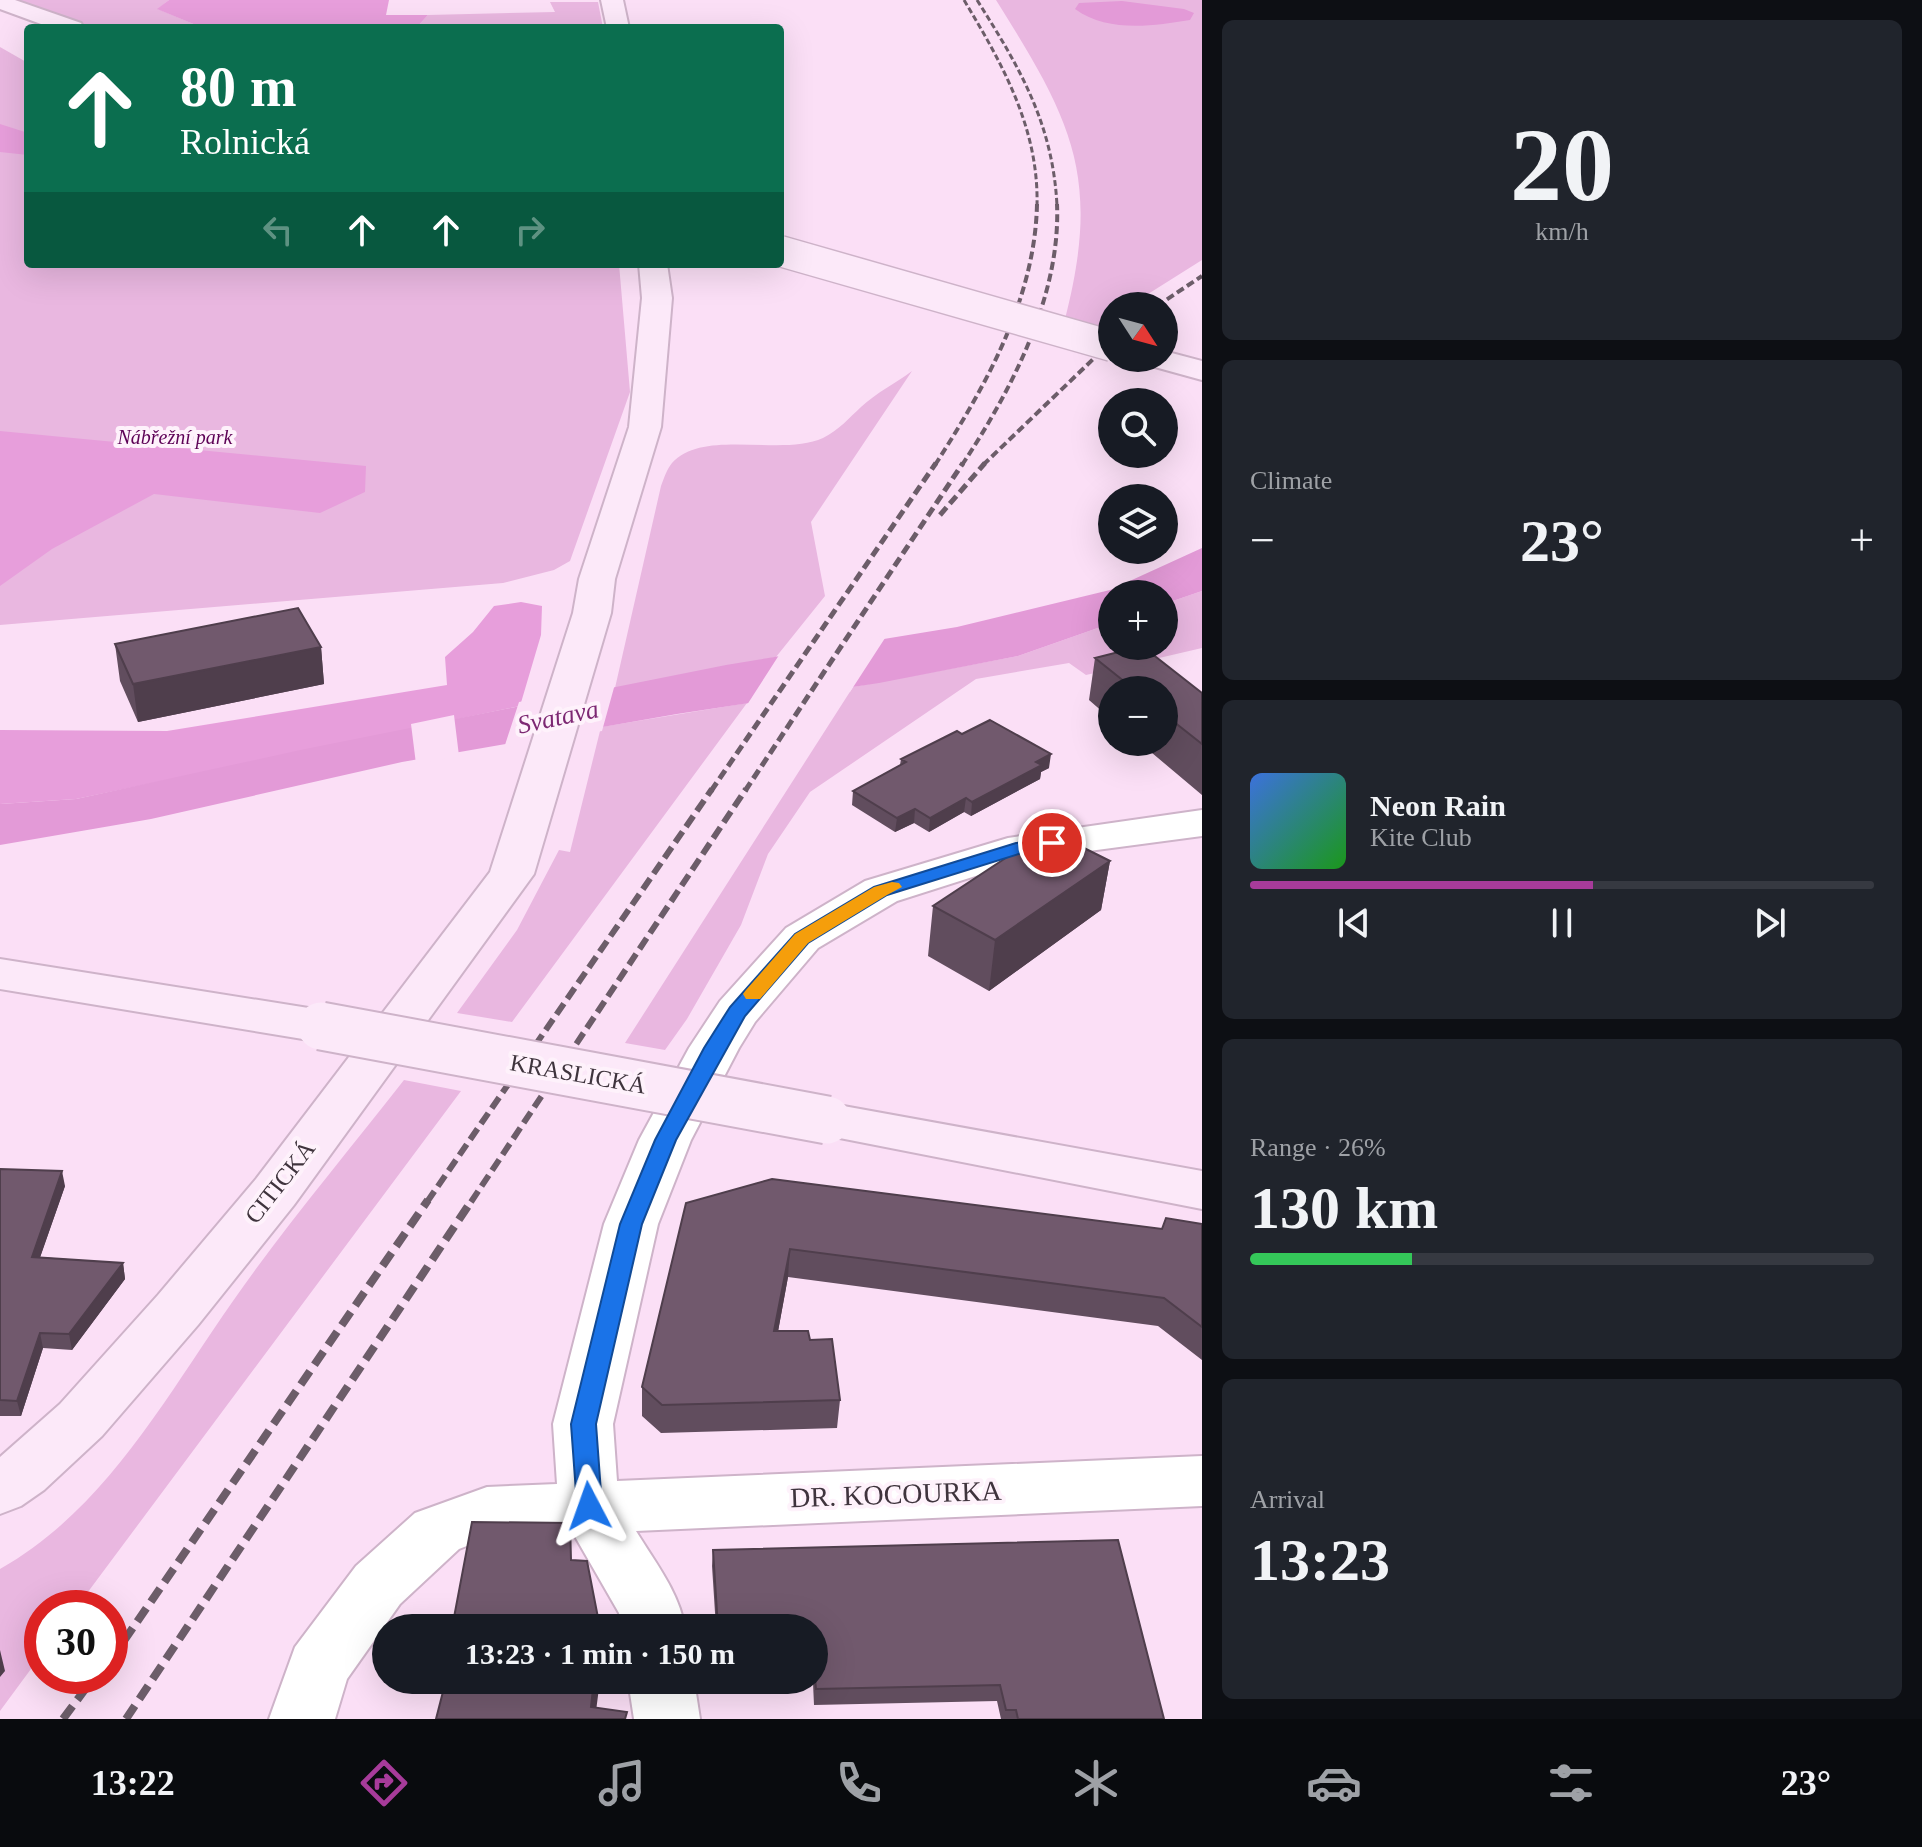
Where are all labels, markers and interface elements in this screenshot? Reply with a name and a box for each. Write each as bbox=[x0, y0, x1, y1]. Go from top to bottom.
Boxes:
icon: ahead bbox=[48, 56, 152, 160]
text: 80 m bbox=[180, 56, 297, 118]
text: 20 bbox=[1510, 107, 1614, 222]
text: Rolnická bbox=[180, 122, 310, 162]
icon: left bbox=[256, 208, 300, 252]
icon: ahead bbox=[340, 208, 384, 252]
icon: ahead bbox=[424, 208, 468, 252]
icon: right bbox=[508, 208, 552, 252]
text: km/h bbox=[1535, 217, 1589, 246]
north arrow bbox=[1098, 292, 1178, 372]
map controls bbox=[1098, 292, 1178, 756]
button: search bbox=[1098, 388, 1178, 468]
park label: Nábřežní park bbox=[117, 426, 234, 449]
text: Climate bbox=[1250, 466, 1332, 495]
button: layers bbox=[1098, 484, 1178, 564]
text: 23° bbox=[1520, 508, 1604, 574]
text: − bbox=[1250, 516, 1275, 565]
text: + bbox=[1849, 516, 1874, 565]
button: + bbox=[1098, 580, 1178, 660]
button: − bbox=[1098, 676, 1178, 756]
water label: Svatava bbox=[515, 694, 601, 740]
text: Neon Rain bbox=[1370, 789, 1506, 822]
pin bbox=[1018, 809, 1086, 877]
icon: arrive bbox=[1030, 821, 1074, 865]
text: Kite Club bbox=[1370, 823, 1472, 852]
icon: previous bbox=[1332, 901, 1376, 945]
icon: pause bbox=[1540, 901, 1584, 945]
icon: next bbox=[1748, 901, 1792, 945]
street label: KRASLICKÁ bbox=[508, 1049, 649, 1099]
text: Range · 26% bbox=[1250, 1133, 1386, 1162]
street label: CITICKÁ bbox=[240, 1135, 321, 1228]
text: 130 km bbox=[1250, 1175, 1438, 1241]
position arrow bbox=[547, 1464, 631, 1548]
street label: DR. KOCOURKA bbox=[790, 1475, 1003, 1513]
text: Arrival bbox=[1250, 1485, 1325, 1514]
text: 13:23 bbox=[1250, 1527, 1390, 1593]
speed limit sign: 30 bbox=[24, 1590, 128, 1694]
text: 13:23 · 1 min · 150 m bbox=[465, 1637, 735, 1670]
icon: directions bbox=[356, 1755, 412, 1811]
icon: music bbox=[594, 1755, 650, 1811]
icon: phone bbox=[831, 1755, 887, 1811]
icon: climate bbox=[1068, 1755, 1124, 1811]
icon: car bbox=[1306, 1755, 1362, 1811]
icon: filters bbox=[1543, 1755, 1599, 1811]
text: 13:22 bbox=[91, 1763, 175, 1803]
text: 23° bbox=[1781, 1763, 1831, 1803]

